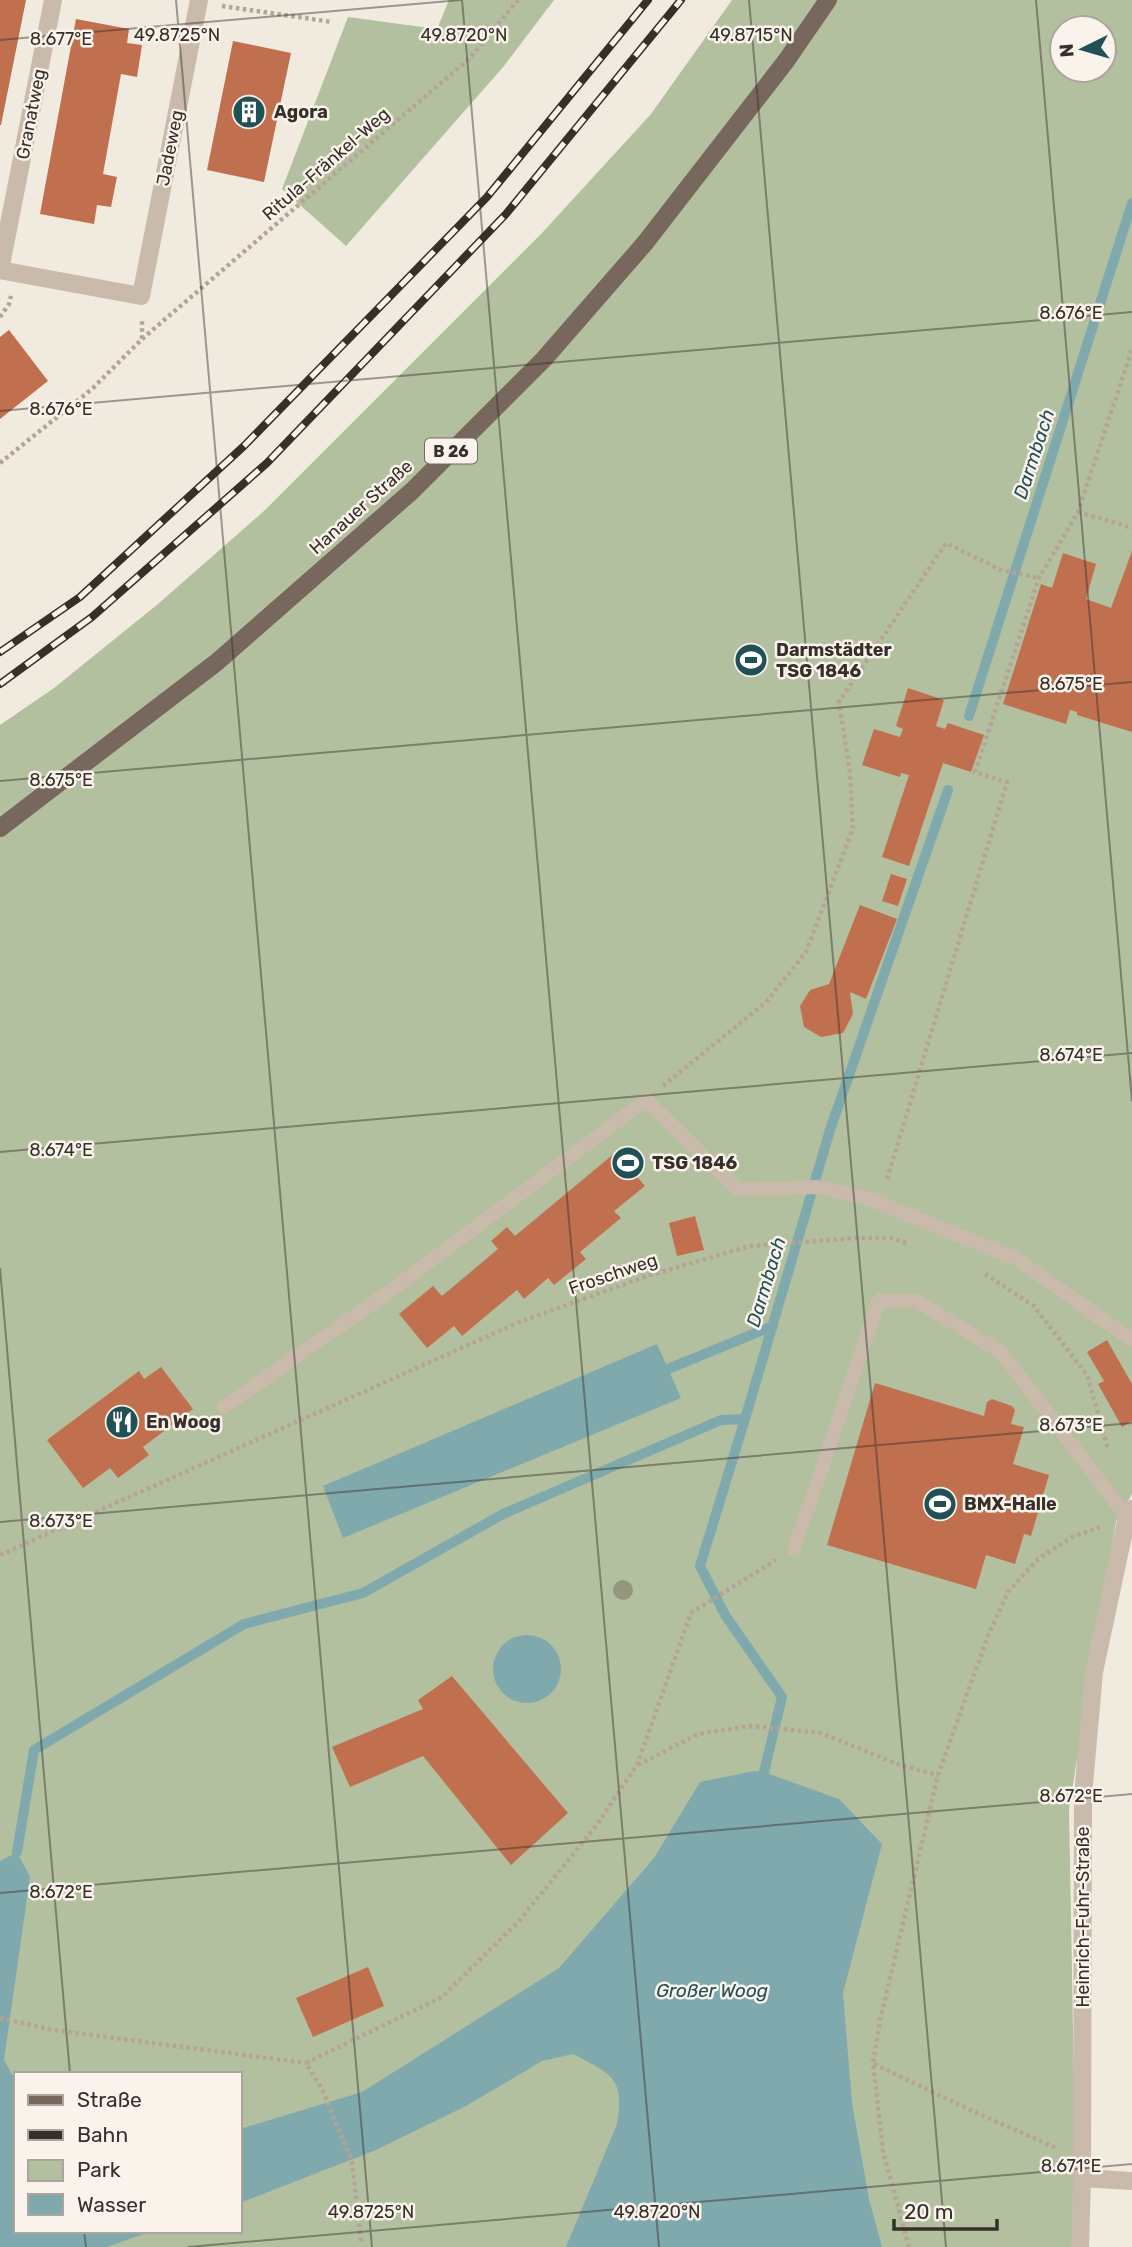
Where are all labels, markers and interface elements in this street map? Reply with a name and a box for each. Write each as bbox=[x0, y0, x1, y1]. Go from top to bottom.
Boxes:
north arrow bbox=[1048, 14, 1118, 84]
text: 49.8725°N bbox=[134, 24, 220, 46]
text: 49.8720°N bbox=[420, 24, 508, 46]
text: 49.8715°N bbox=[709, 24, 793, 46]
text: 8.677°E bbox=[30, 28, 92, 50]
text: N bbox=[1055, 43, 1079, 58]
street label: Granatweg bbox=[11, 67, 51, 161]
building icon: Agora bbox=[230, 93, 268, 131]
place label: Agora bbox=[274, 101, 328, 123]
street label: Ritula-Fränkel-Weg bbox=[258, 103, 394, 225]
street label: Jadeweg bbox=[152, 108, 188, 188]
text: 8.676°E bbox=[1039, 302, 1103, 324]
text: 8.676°E bbox=[29, 398, 93, 420]
water label: Darmbach bbox=[1009, 406, 1059, 502]
road number: B 26 bbox=[425, 438, 477, 464]
street label: Hanauer Straße bbox=[305, 455, 417, 559]
place label: Darmstädter TSG 1846 bbox=[776, 639, 892, 682]
sports icon: Darmstädter TSG 1846 bbox=[732, 641, 770, 679]
text: 8.675°E bbox=[1039, 673, 1103, 695]
text: 8.675°E bbox=[29, 769, 93, 791]
text: 8.674°E bbox=[1039, 1044, 1103, 1066]
text: 8.674°E bbox=[29, 1139, 93, 1161]
sports icon: TSG 1846 bbox=[609, 1144, 647, 1182]
place label: TSG 1846 bbox=[652, 1152, 737, 1174]
water label: Darmbach bbox=[741, 1234, 791, 1330]
street label: Froschweg bbox=[566, 1249, 660, 1299]
restaurant icon: En Woog bbox=[103, 1403, 141, 1441]
place label: En Woog bbox=[146, 1411, 221, 1433]
text: 8.673°E bbox=[1039, 1414, 1103, 1436]
sports icon: BMX-Halle bbox=[921, 1485, 959, 1523]
place label: BMX-Halle bbox=[964, 1493, 1057, 1515]
text: 8.673°E bbox=[29, 1510, 93, 1532]
text: 8.672°E bbox=[1039, 1785, 1103, 1807]
street label: Heinrich-Fuhr-Straße bbox=[1072, 1826, 1094, 2008]
text: 8.672°E bbox=[29, 1881, 93, 1903]
water label: Großer Woog bbox=[656, 1979, 768, 2002]
legend bbox=[14, 2072, 242, 2233]
text: Straße bbox=[77, 2087, 142, 2112]
text: Bahn bbox=[77, 2122, 128, 2147]
text: 8.671°E bbox=[1041, 2155, 1101, 2177]
text: Park bbox=[77, 2157, 121, 2182]
scale bar bbox=[894, 2188, 997, 2232]
text: Wasser bbox=[77, 2192, 146, 2217]
text: 20 m bbox=[904, 2199, 953, 2224]
text: 49.8725°N bbox=[328, 2201, 414, 2223]
text: 49.8720°N bbox=[613, 2201, 701, 2223]

